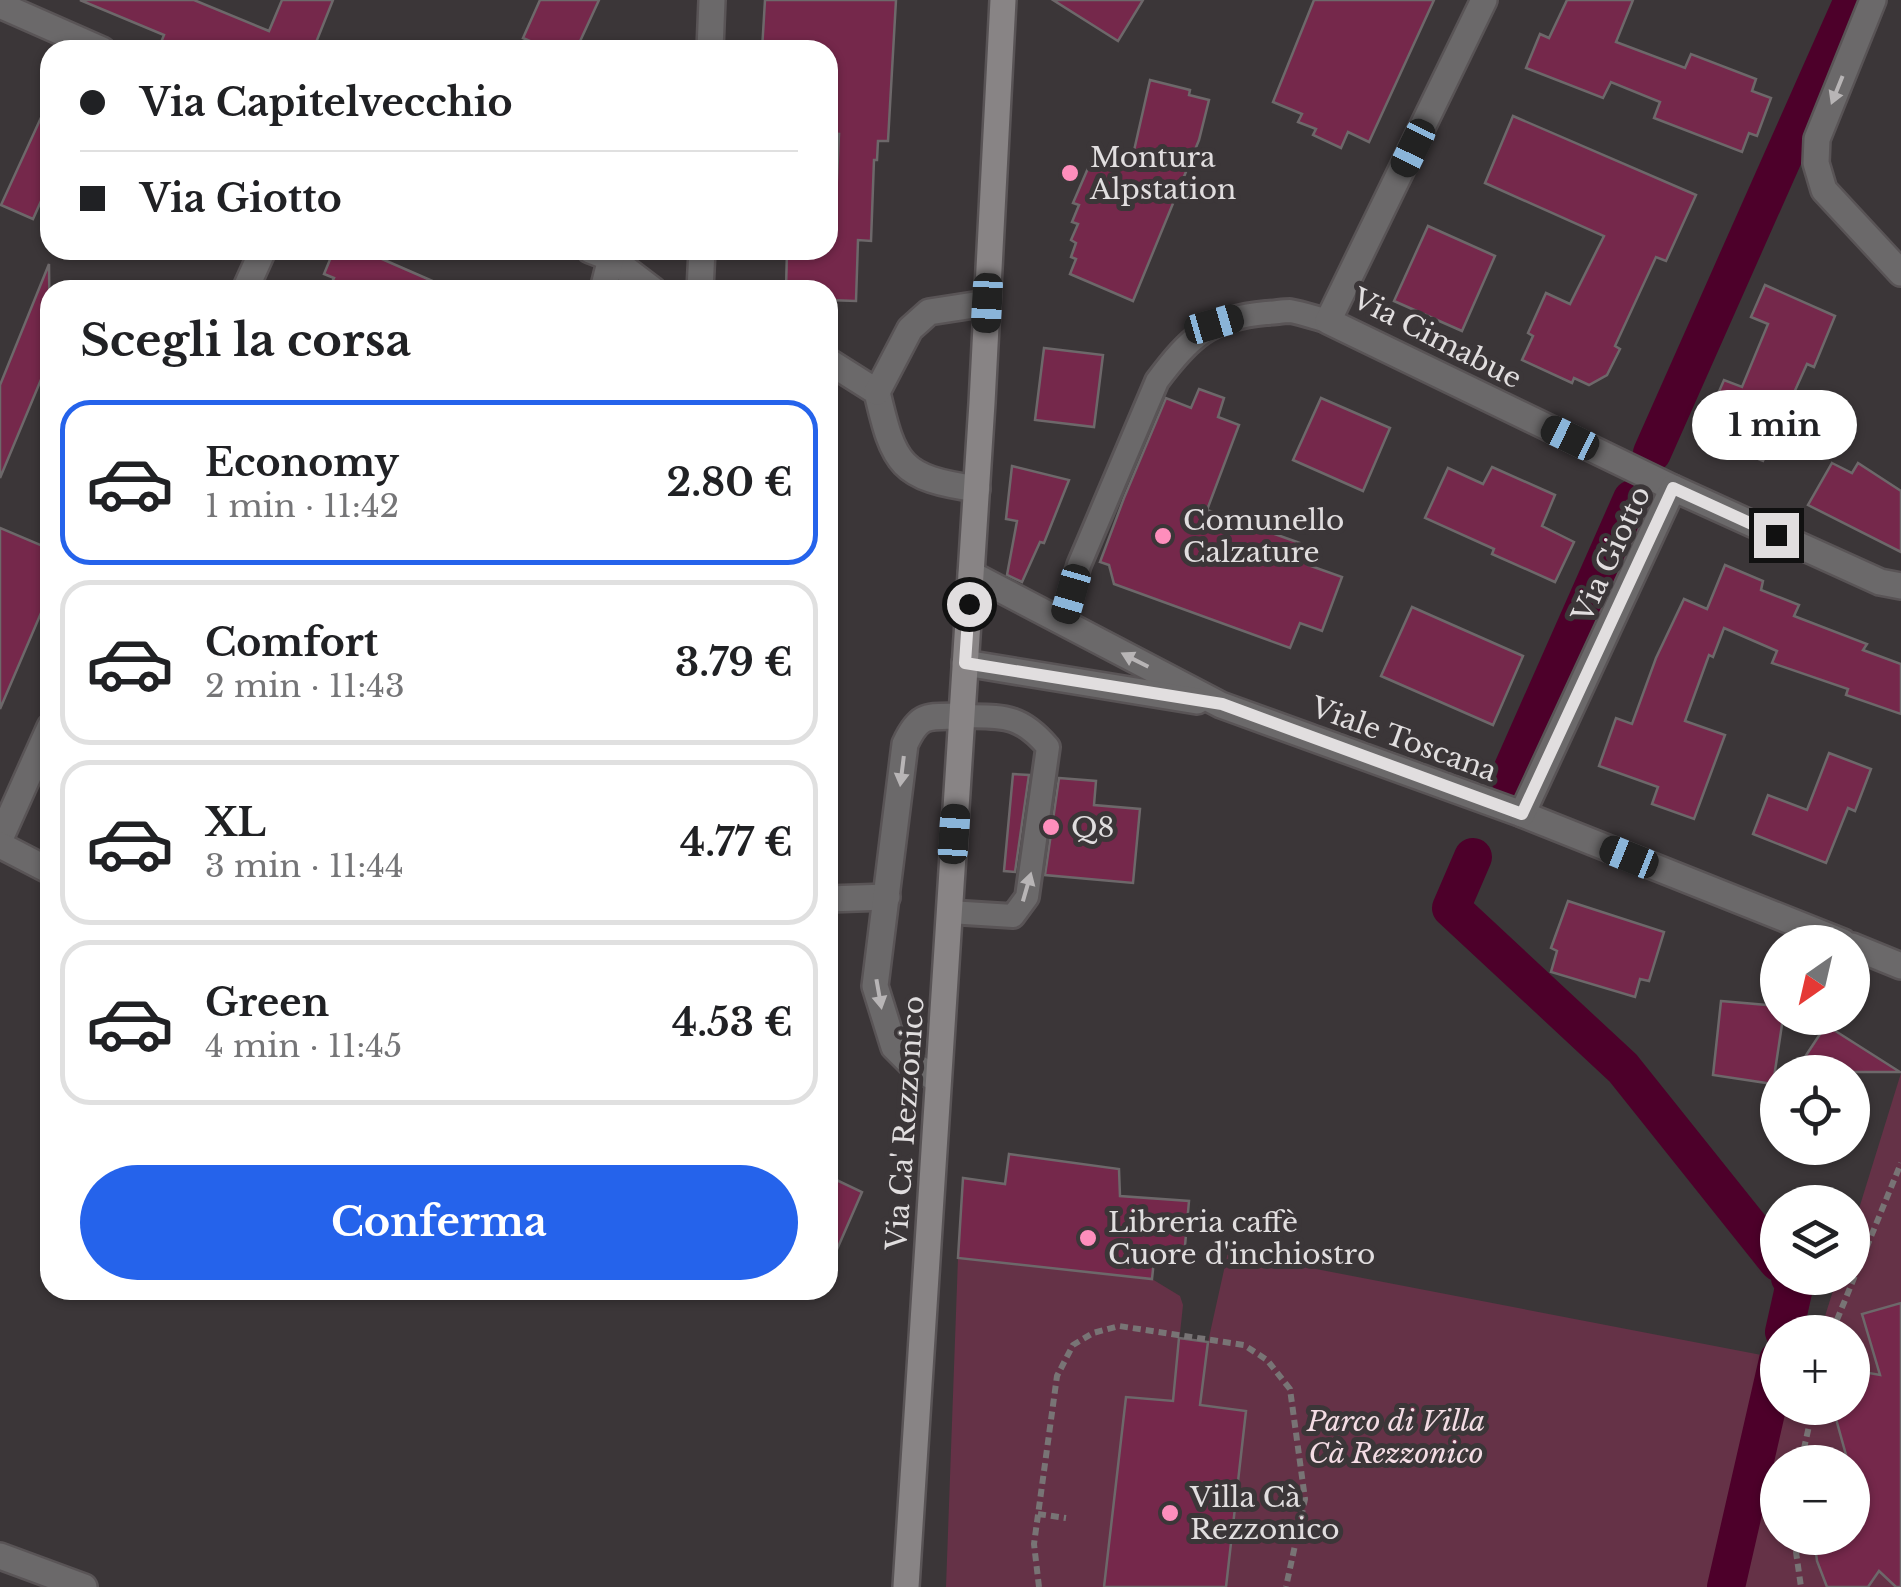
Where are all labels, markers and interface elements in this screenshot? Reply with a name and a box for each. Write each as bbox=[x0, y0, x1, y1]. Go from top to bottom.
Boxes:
one-way arrow bbox=[1828, 76, 1844, 106]
text: Via Capitelvecchio bbox=[140, 79, 513, 126]
car bbox=[1386, 114, 1440, 182]
place label: Montura Alpstation bbox=[1089, 140, 1236, 207]
marker: Montura Alpstation bbox=[1059, 162, 1081, 184]
text: Via Giotto bbox=[140, 175, 342, 222]
car bbox=[970, 272, 1004, 334]
street label: Via Cimabue bbox=[1345, 280, 1527, 396]
car bbox=[1181, 301, 1247, 347]
text: Scegli la corsa bbox=[80, 312, 411, 368]
callout: 1 min bbox=[1694, 390, 1858, 460]
text: 1 min bbox=[1728, 405, 1821, 445]
car bbox=[1536, 411, 1604, 465]
icon: car bbox=[85, 438, 175, 528]
text: Economy bbox=[205, 439, 399, 486]
text: 2.80 € bbox=[666, 459, 793, 506]
street label: Via Giotto bbox=[1564, 481, 1658, 629]
text: 1 min · 11:42 bbox=[205, 486, 399, 526]
place label: Comunello Calzature bbox=[1183, 503, 1344, 570]
route end bbox=[1754, 513, 1799, 558]
marker: Comunello Calzature bbox=[1152, 525, 1174, 547]
car bbox=[1048, 561, 1094, 627]
route start bbox=[947, 582, 992, 627]
icon: car bbox=[85, 618, 175, 708]
text: Comfort bbox=[205, 619, 378, 666]
text: 3.79 € bbox=[675, 639, 793, 686]
one-way arrow bbox=[1120, 652, 1149, 669]
text: 2 min · 11:43 bbox=[205, 666, 405, 706]
street label: Viale Toscana bbox=[1305, 689, 1502, 789]
one-way arrow bbox=[894, 755, 910, 787]
icon: car bbox=[85, 798, 175, 888]
text: XL bbox=[205, 799, 266, 846]
car bbox=[937, 803, 971, 865]
place label: Q8 bbox=[1071, 810, 1115, 845]
marker: Q8 bbox=[1040, 816, 1062, 838]
text: 4.77 € bbox=[680, 819, 793, 866]
car bbox=[1596, 832, 1662, 882]
text: 3 min · 11:44 bbox=[205, 846, 404, 886]
one-way arrow bbox=[1020, 871, 1035, 901]
north arrow bbox=[1760, 925, 1870, 1035]
map controls bbox=[1760, 925, 1870, 1555]
icon: car bbox=[85, 978, 175, 1068]
one-way arrow bbox=[872, 978, 887, 1010]
text: Green bbox=[205, 979, 329, 1026]
street label: Via Ca' Rezzonico bbox=[879, 995, 932, 1252]
text: 4.53 € bbox=[672, 999, 793, 1046]
text: 4 min · 11:45 bbox=[205, 1026, 402, 1066]
button: locate bbox=[1760, 1055, 1870, 1165]
button: Conferma bbox=[80, 1165, 798, 1280]
button: layers bbox=[1760, 1185, 1870, 1295]
place label: Libreria caffè Cuore d'inchiostro bbox=[1108, 1205, 1375, 1272]
marker: Libreria caffè Cuore d'inchiostro bbox=[1077, 1227, 1099, 1249]
button: + bbox=[1760, 1315, 1870, 1425]
park label: Parco di Villa Cà Rezzonico bbox=[1306, 1404, 1485, 1471]
button: − bbox=[1760, 1445, 1870, 1555]
place label: Villa Cà Rezzonico bbox=[1189, 1480, 1340, 1547]
marker: Villa Cà Rezzonico bbox=[1159, 1502, 1181, 1524]

